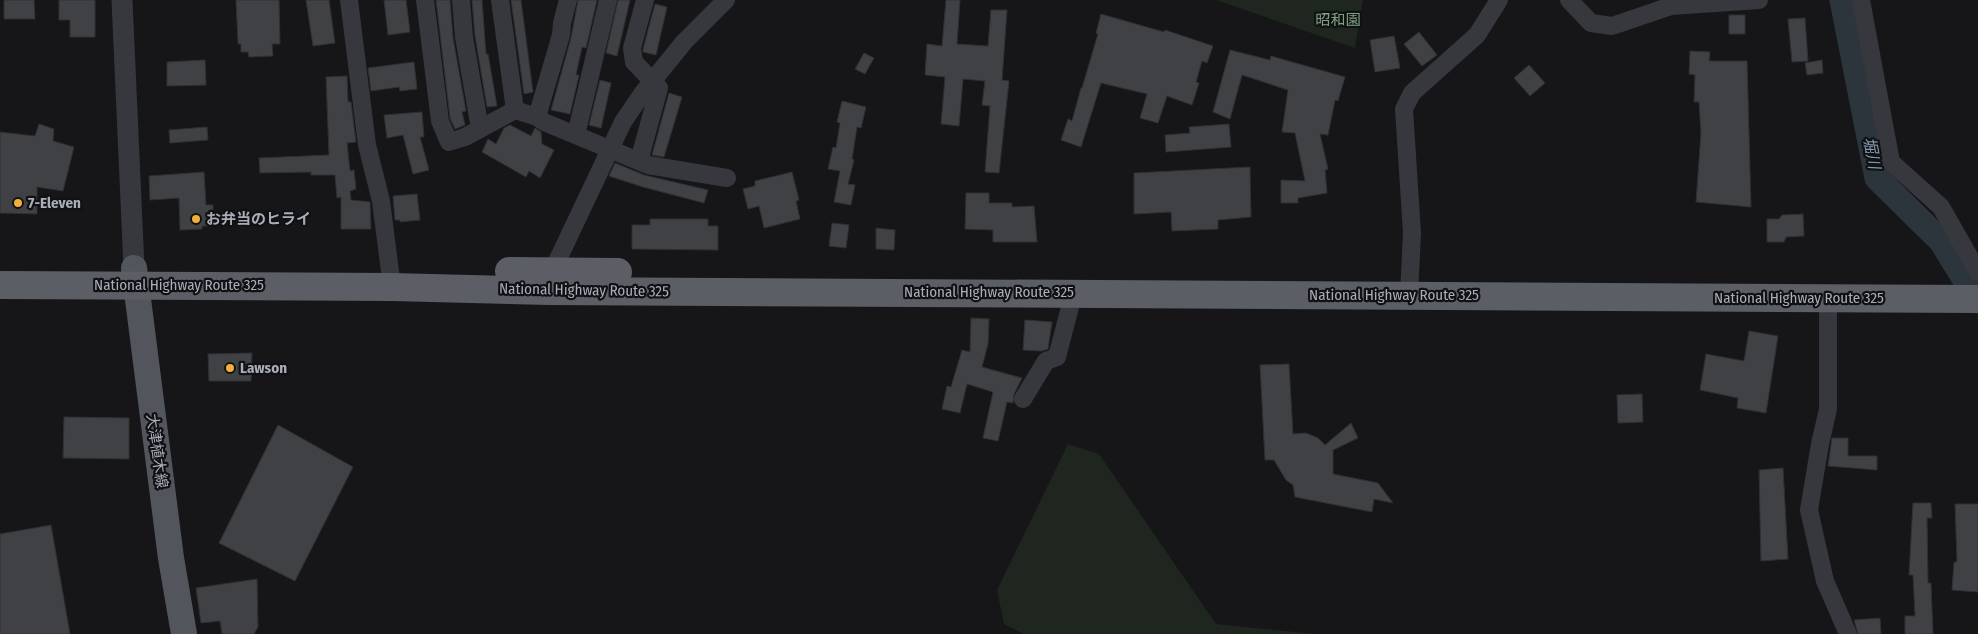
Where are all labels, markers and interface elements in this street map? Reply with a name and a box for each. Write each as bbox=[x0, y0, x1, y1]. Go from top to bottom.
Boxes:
park label: 昭和園 bbox=[1315, 11, 1361, 29]
water label: 堀川 bbox=[1860, 135, 1885, 172]
place label: 7-Eleven bbox=[28, 194, 81, 212]
marker: 7-Eleven bbox=[12, 197, 24, 209]
place label: お弁当のヒライ bbox=[206, 210, 311, 228]
marker: お弁当のヒライ bbox=[190, 213, 202, 225]
street label: National Highway Route 325 bbox=[94, 276, 264, 294]
street label: National Highway Route 325 bbox=[499, 280, 669, 300]
street label: National Highway Route 325 bbox=[904, 283, 1074, 301]
street label: National Highway Route 325 bbox=[1309, 286, 1479, 304]
street label: National Highway Route 325 bbox=[1714, 289, 1884, 307]
place label: Lawson bbox=[240, 359, 287, 377]
marker: Lawson bbox=[224, 362, 236, 374]
street label: 大津植木線 bbox=[143, 413, 171, 489]

